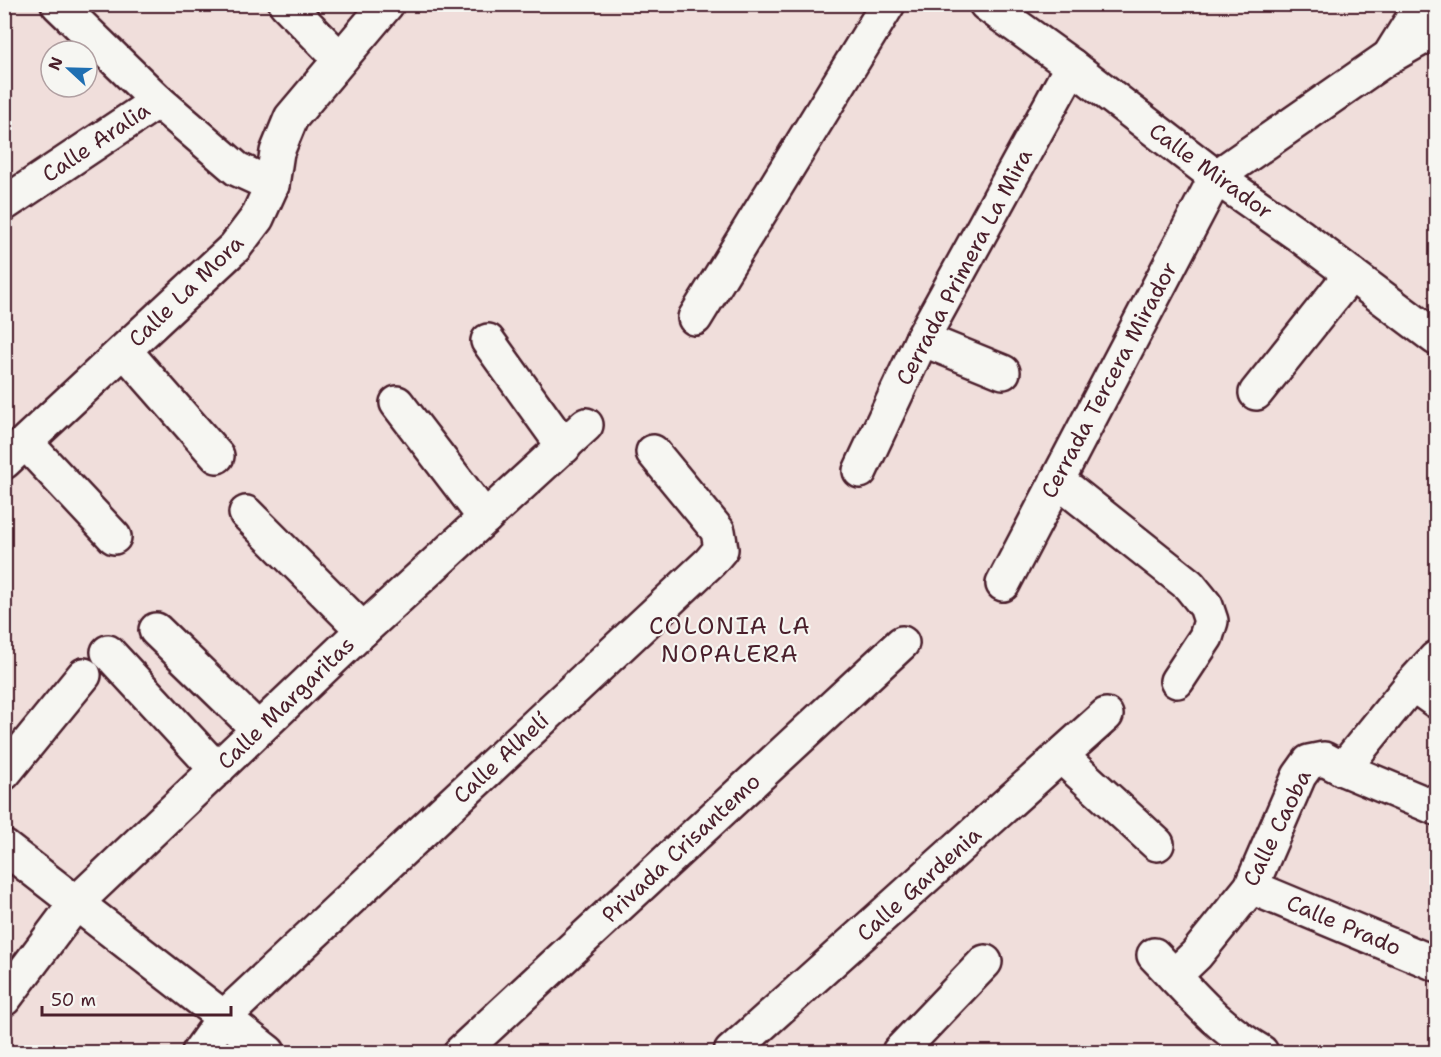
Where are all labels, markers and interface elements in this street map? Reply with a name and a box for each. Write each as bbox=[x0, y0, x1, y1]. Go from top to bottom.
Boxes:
north arrow bbox=[39, 39, 99, 99]
text: N bbox=[43, 54, 68, 73]
street label: Calle Aralia bbox=[36, 95, 156, 189]
street label: Calle Mirador bbox=[1143, 116, 1279, 226]
street label: Cerrada Primera La Mira bbox=[889, 143, 1039, 390]
street label: Calle La Mora bbox=[122, 228, 250, 353]
street label: Cerrada Tercera Mirador bbox=[1034, 257, 1184, 503]
district label: COLONIA LA NOPALERA bbox=[649, 610, 811, 670]
street label: Calle Margaritas bbox=[211, 630, 361, 776]
street label: Calle Alhelí bbox=[447, 706, 555, 810]
street label: Calle Caoba bbox=[1236, 765, 1318, 891]
street label: Privada Crisantemo bbox=[595, 767, 767, 929]
street label: Calle Gardenia bbox=[851, 820, 988, 948]
street label: Calle Prado bbox=[1282, 888, 1406, 962]
scale bar bbox=[42, 979, 231, 1017]
text: 50 m bbox=[51, 988, 96, 1012]

